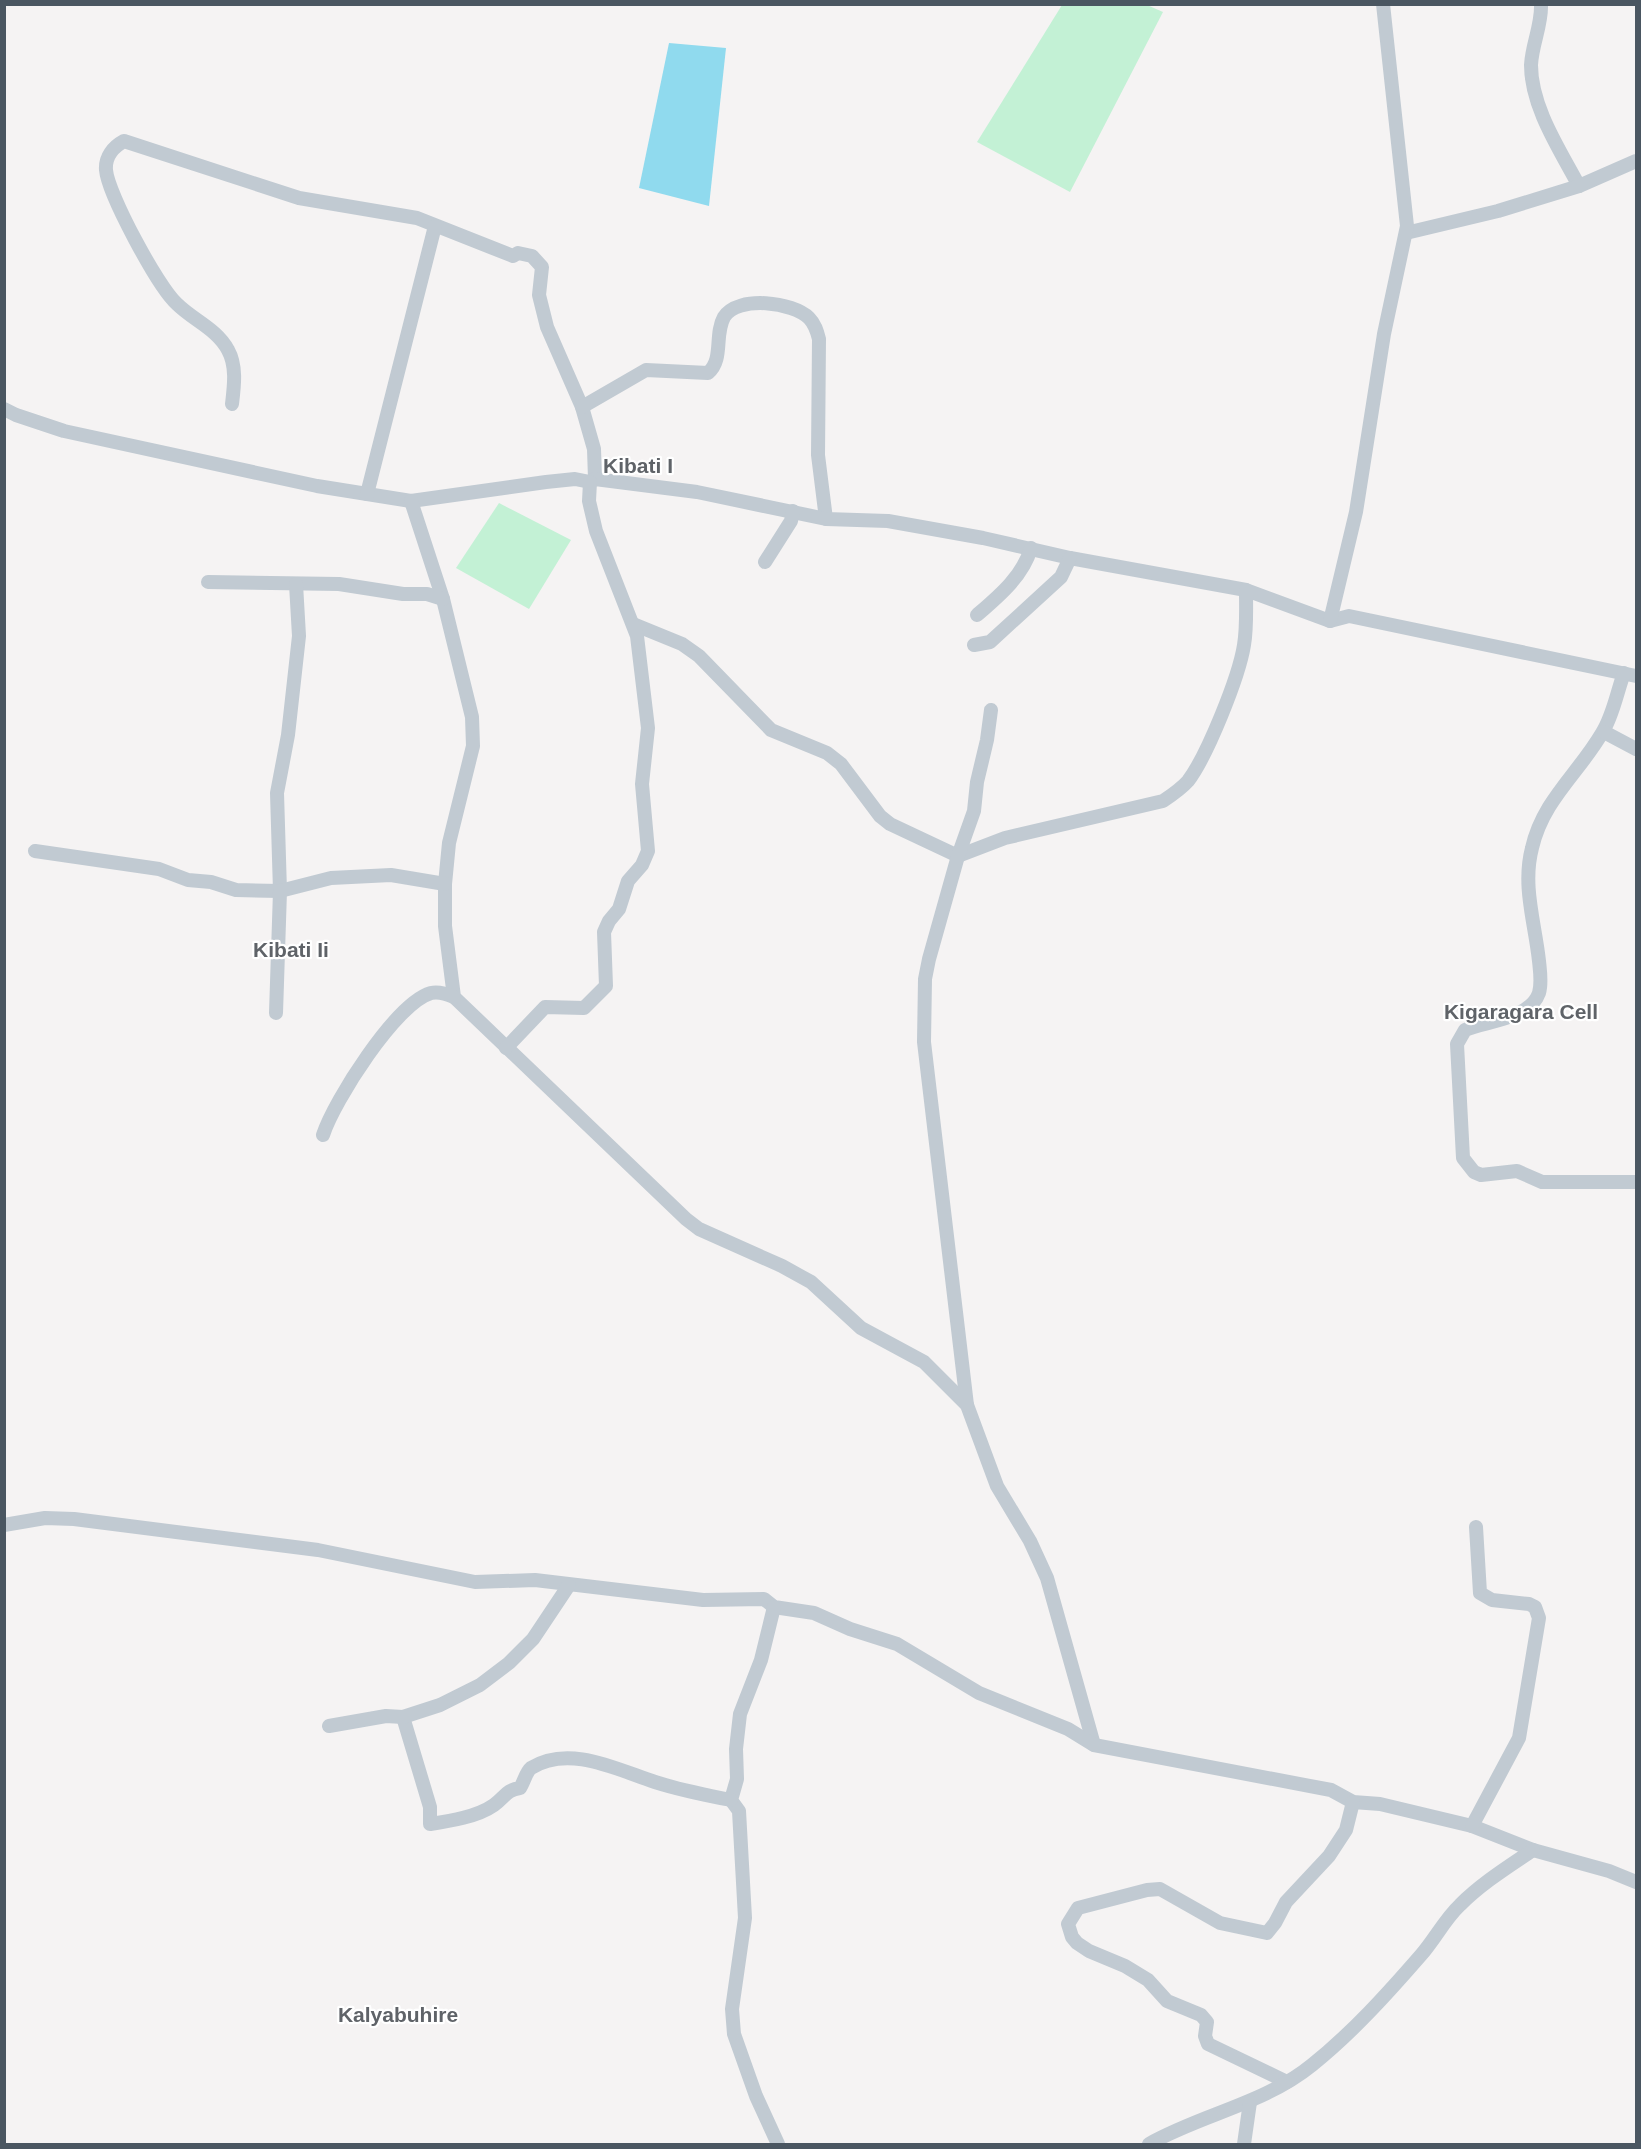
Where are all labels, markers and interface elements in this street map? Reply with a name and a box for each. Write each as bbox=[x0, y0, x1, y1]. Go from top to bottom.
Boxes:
district label: Kibati I bbox=[603, 454, 673, 477]
district label: Kibati Ii bbox=[253, 938, 329, 961]
district label: Kigaragara Cell bbox=[1444, 1000, 1598, 1023]
district label: Kalyabuhire bbox=[338, 2003, 458, 2026]

